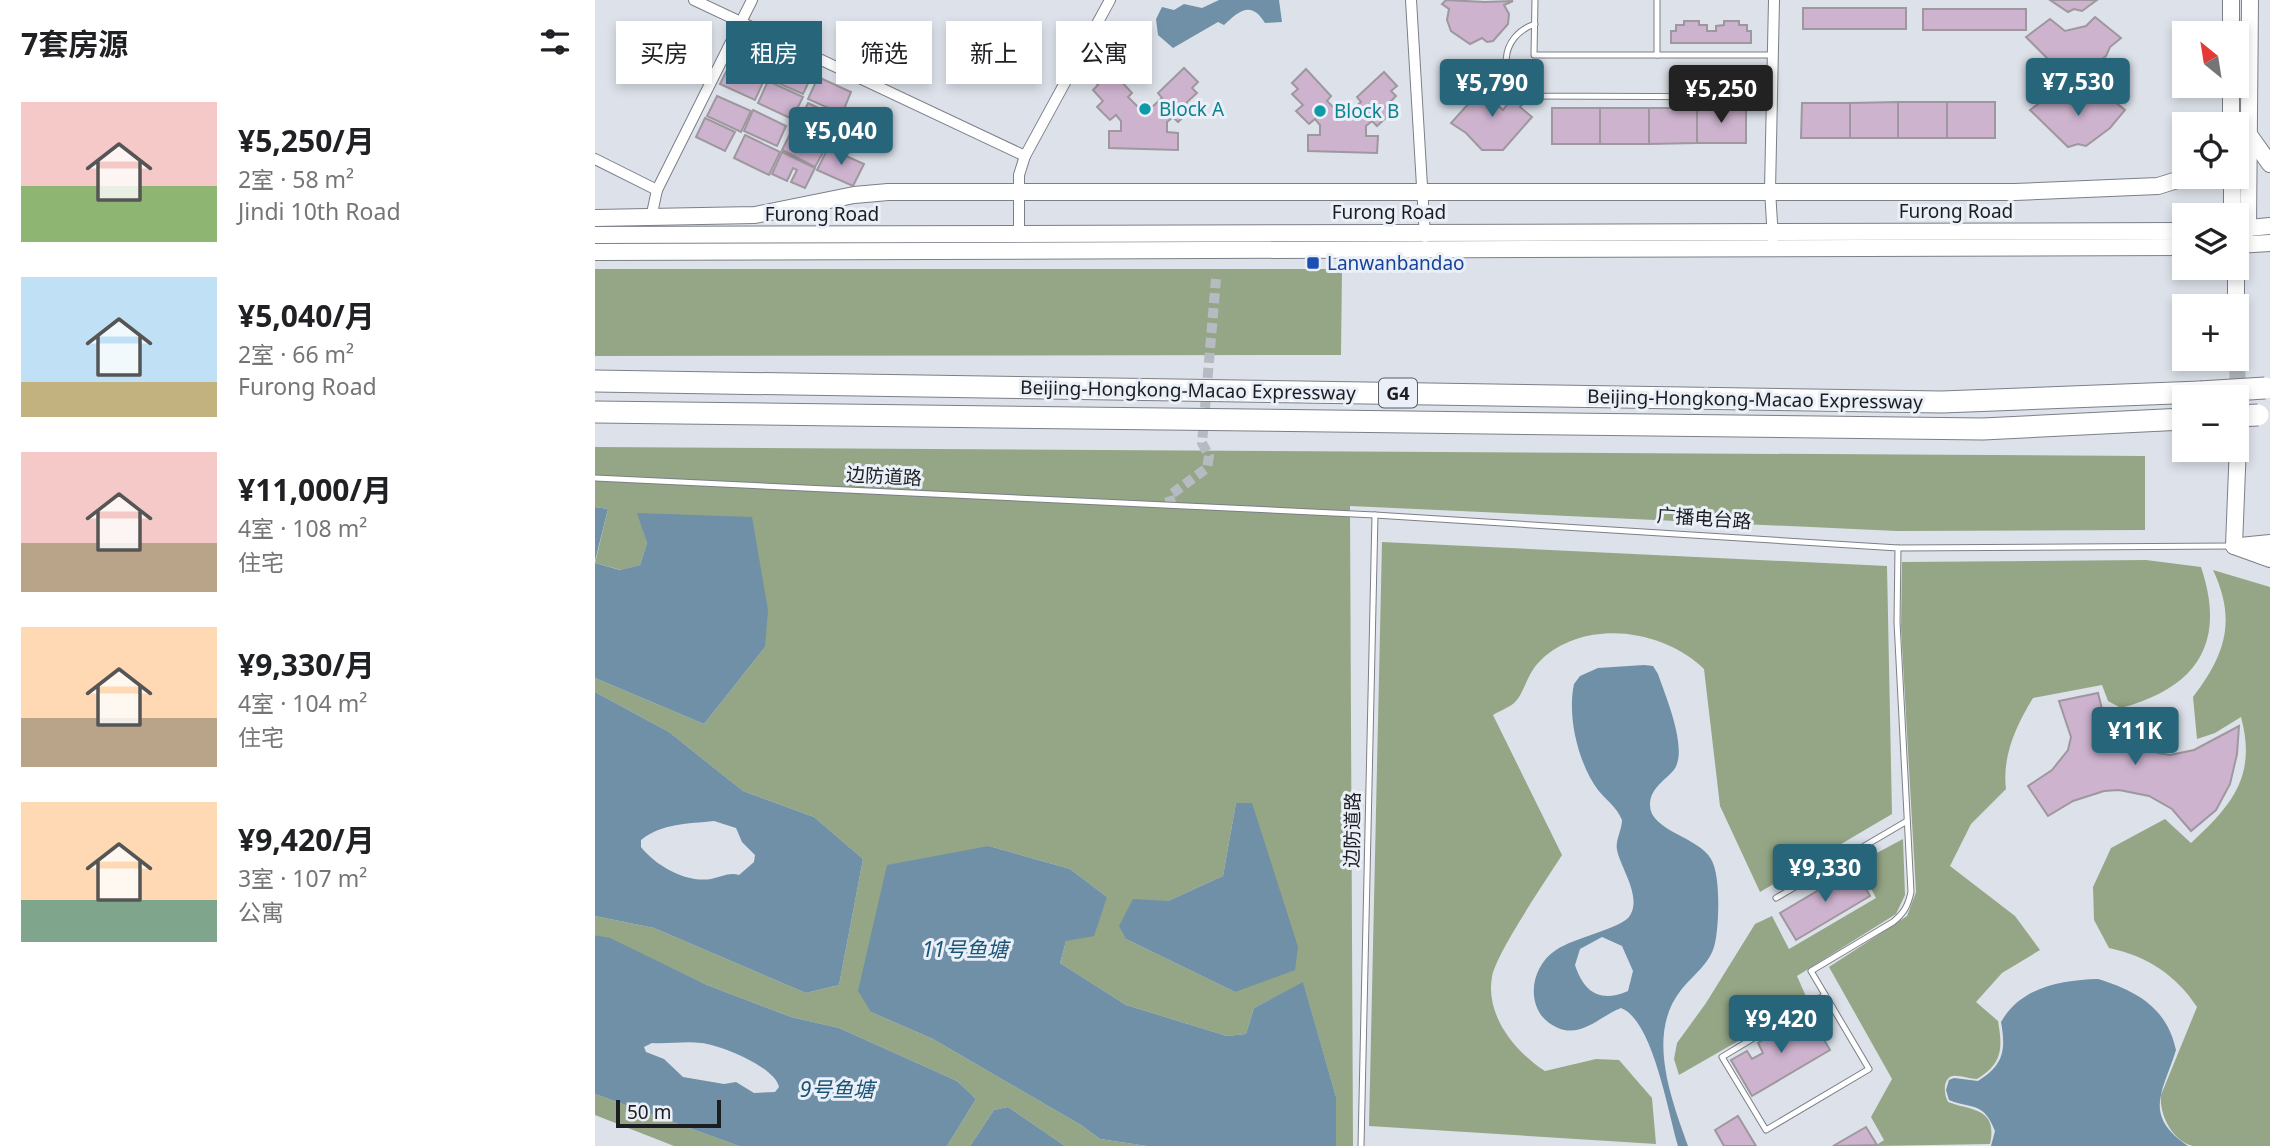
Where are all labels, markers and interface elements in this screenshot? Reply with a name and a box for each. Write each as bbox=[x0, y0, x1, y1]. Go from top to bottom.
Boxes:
chip: 买房 bbox=[616, 21, 712, 84]
chip: 租房 bbox=[726, 21, 822, 84]
chip: 筛选 bbox=[836, 21, 932, 84]
chip: 新上 bbox=[946, 21, 1042, 84]
chip: 公寓 bbox=[1056, 21, 1152, 84]
north arrow bbox=[2172, 21, 2249, 98]
map controls bbox=[2172, 21, 2249, 462]
text: 7套房源 bbox=[21, 23, 128, 64]
icon: filters bbox=[536, 23, 574, 61]
pin: ¥7,530 bbox=[2021, 58, 2135, 118]
pin: ¥5,790 bbox=[1435, 60, 1549, 119]
text: ¥7,530 bbox=[2042, 65, 2114, 97]
text: ¥5,790 bbox=[1456, 66, 1528, 98]
pin: ¥5,250 bbox=[1664, 66, 1778, 125]
text: ¥5,250 bbox=[1685, 72, 1757, 104]
place label: Block A bbox=[1159, 96, 1225, 122]
place label: Block B bbox=[1334, 98, 1399, 124]
marker: Block A bbox=[1137, 101, 1153, 117]
marker: Block B bbox=[1312, 103, 1328, 119]
pin: ¥5,040 bbox=[784, 108, 898, 167]
button: locate bbox=[2172, 112, 2249, 189]
text: ¥5,040 bbox=[805, 114, 877, 146]
text: ¥5,250/月 bbox=[238, 120, 375, 161]
icon: home bbox=[77, 130, 161, 214]
text: 2室 · 58 m² bbox=[238, 163, 354, 195]
text: Jindi 10th Road bbox=[238, 195, 401, 227]
street label: Furong Road bbox=[1899, 198, 2013, 224]
street label: Furong Road bbox=[1332, 199, 1446, 225]
street label: Furong Road bbox=[765, 201, 879, 227]
button: layers bbox=[2172, 203, 2249, 280]
place label: Lanwanbandao bbox=[1327, 250, 1465, 276]
marker: Lanwanbandao bbox=[1305, 255, 1321, 271]
button: + bbox=[2172, 294, 2249, 371]
text: ¥5,040/月 bbox=[238, 295, 375, 336]
icon: home bbox=[77, 305, 161, 389]
text: 2室 · 66 m² bbox=[238, 338, 354, 370]
text: Furong Road bbox=[238, 370, 377, 402]
street label: Beijing-Hongkong-Macao Expressway bbox=[1020, 374, 1356, 406]
road number: G4 bbox=[1379, 379, 1417, 408]
street label: Beijing-Hongkong-Macao Expressway bbox=[1587, 383, 1923, 415]
button: − bbox=[2172, 385, 2249, 462]
street label: 边防道路 bbox=[845, 461, 923, 491]
text: ¥11,000/月 bbox=[238, 469, 392, 510]
icon: home bbox=[77, 480, 161, 564]
street label: 广播电台路 bbox=[1656, 502, 1752, 534]
text: 4室 · 108 m² bbox=[238, 512, 367, 544]
text: 住宅 bbox=[238, 546, 284, 578]
text: ¥9,330/月 bbox=[238, 644, 375, 685]
icon: home bbox=[77, 655, 161, 739]
text: 4室 · 104 m² bbox=[238, 687, 367, 719]
pin: ¥11K bbox=[2094, 708, 2176, 767]
text: ¥11K bbox=[2108, 714, 2162, 746]
text: 住宅 bbox=[238, 721, 284, 753]
street label: 边防道路 bbox=[1338, 792, 1366, 868]
text: ¥9,420/月 bbox=[238, 819, 375, 860]
icon: home bbox=[77, 830, 161, 914]
pin: ¥9,330 bbox=[1768, 844, 1882, 904]
text: ¥9,330 bbox=[1789, 851, 1861, 883]
text: 3室 · 107 m² bbox=[238, 862, 367, 894]
text: 公寓 bbox=[238, 896, 284, 928]
water label: 11号鱼塘 bbox=[922, 935, 1011, 963]
pin: ¥9,420 bbox=[1724, 996, 1838, 1055]
text: ¥9,420 bbox=[1745, 1002, 1817, 1034]
water label: 9号鱼塘 bbox=[800, 1075, 877, 1103]
scale bar bbox=[616, 1097, 721, 1129]
text: 50 m bbox=[627, 1099, 671, 1125]

